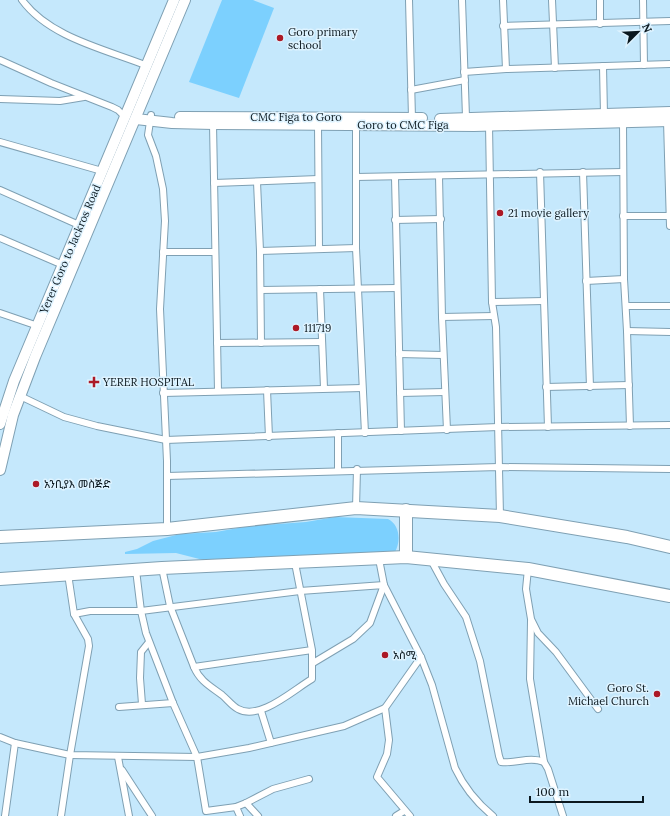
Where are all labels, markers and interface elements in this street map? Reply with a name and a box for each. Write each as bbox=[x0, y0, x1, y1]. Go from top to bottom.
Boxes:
north arrow bbox=[618, 12, 658, 52]
text: N bbox=[639, 21, 655, 35]
place label: Goro primary school bbox=[288, 25, 358, 52]
marker: Goro primary school bbox=[275, 33, 285, 43]
street label: CMC Figa to Goro bbox=[250, 110, 342, 124]
street label: Goro to CMC Figa bbox=[357, 118, 449, 132]
street label: Yerer Goro to Jackros Road bbox=[36, 182, 104, 317]
place label: 21 movie gallery bbox=[508, 206, 589, 220]
marker: 21 movie gallery bbox=[495, 208, 505, 218]
place label: 111719 bbox=[304, 321, 331, 335]
marker: 111719 bbox=[291, 323, 301, 333]
place label: YERER HOSPITAL bbox=[102, 375, 195, 389]
marker: YERER HOSPITAL bbox=[88, 376, 100, 388]
place label: አንቢያእ መስጅድ bbox=[44, 477, 111, 491]
marker: አንቢያእ መስጅድ bbox=[31, 479, 41, 489]
place label: አስሚ bbox=[393, 648, 417, 662]
marker: አስሚ bbox=[380, 650, 390, 660]
place label: Goro St. Michael Church bbox=[568, 681, 649, 708]
marker: Goro St. Michael Church bbox=[652, 689, 662, 699]
scale bar bbox=[530, 778, 643, 804]
text: 100 m bbox=[536, 784, 569, 799]

